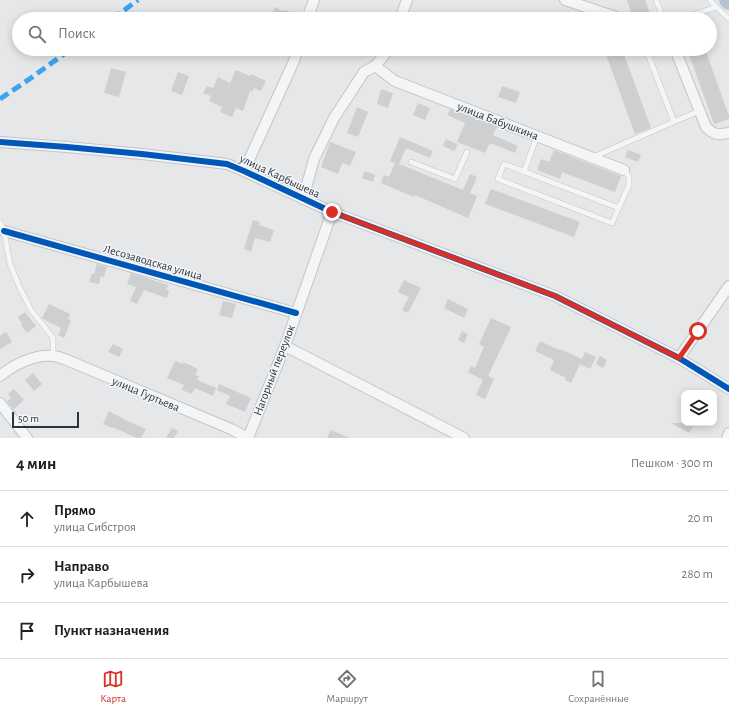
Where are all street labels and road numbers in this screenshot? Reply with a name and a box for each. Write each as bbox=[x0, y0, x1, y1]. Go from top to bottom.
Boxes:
street label: улица Бабушкина bbox=[455, 100, 541, 143]
street label: улица Карбышева bbox=[237, 152, 323, 201]
street label: Лесозаводская улица bbox=[102, 242, 204, 283]
street label: Нагорный переулок bbox=[251, 322, 298, 417]
street label: улица Гуртьева bbox=[109, 374, 182, 415]

